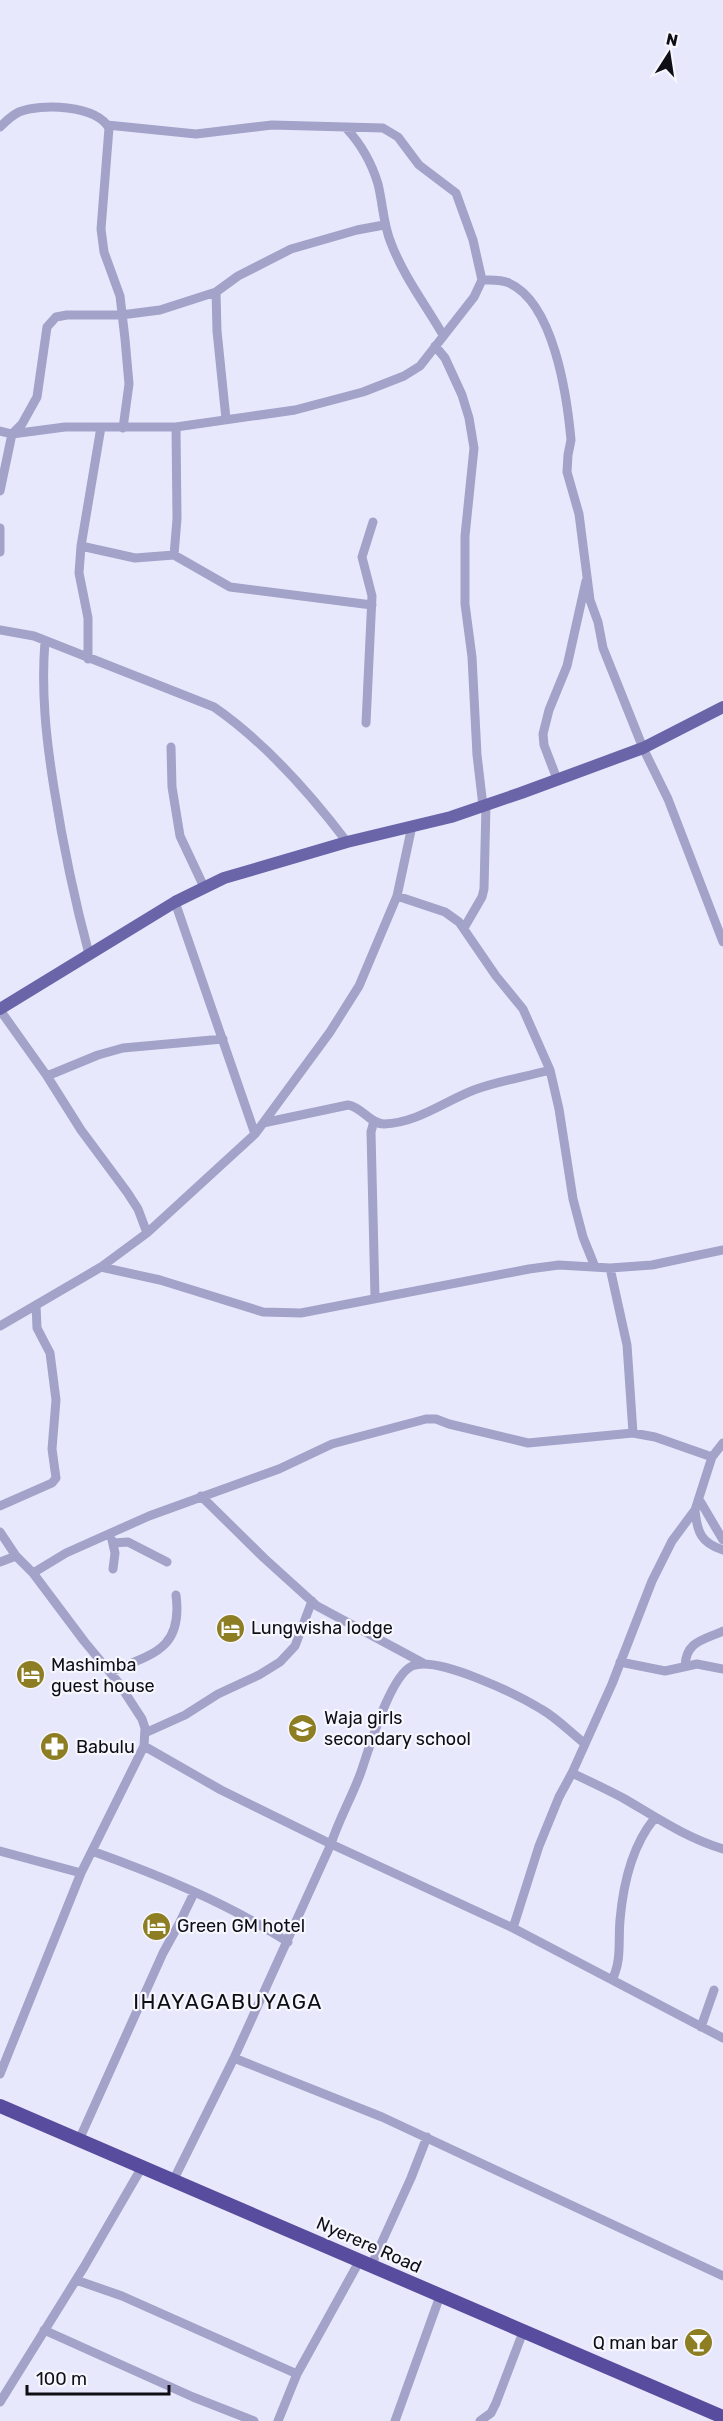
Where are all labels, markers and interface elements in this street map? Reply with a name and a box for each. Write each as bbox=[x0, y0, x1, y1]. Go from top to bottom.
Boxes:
north arrow bbox=[639, 24, 699, 84]
text: N bbox=[664, 29, 680, 50]
hotel icon: Lungwisha lodge bbox=[214, 1612, 246, 1644]
place label: Lungwisha lodge bbox=[251, 1617, 393, 1639]
place label: Mashimba guest house bbox=[51, 1654, 155, 1697]
hotel icon: Mashimba guest house bbox=[14, 1659, 46, 1691]
place label: Waja girls secondary school bbox=[324, 1707, 471, 1750]
school or university icon: Waja girls secondary school bbox=[287, 1712, 319, 1744]
pharmacy icon: Babulu bbox=[39, 1731, 71, 1763]
place label: Babulu bbox=[76, 1736, 135, 1758]
hotel icon: Green GM hotel bbox=[140, 1910, 172, 1942]
place label: Green GM hotel bbox=[177, 1915, 305, 1937]
district label: IHAYAGABUYAGA bbox=[133, 1989, 323, 2014]
street label: Nyerere Road bbox=[313, 2212, 425, 2278]
bar icon: Q man bar bbox=[683, 2327, 715, 2359]
place label: Q man bar bbox=[593, 2332, 678, 2354]
scale bar bbox=[27, 2358, 170, 2396]
text: 100 m bbox=[36, 2368, 87, 2390]

